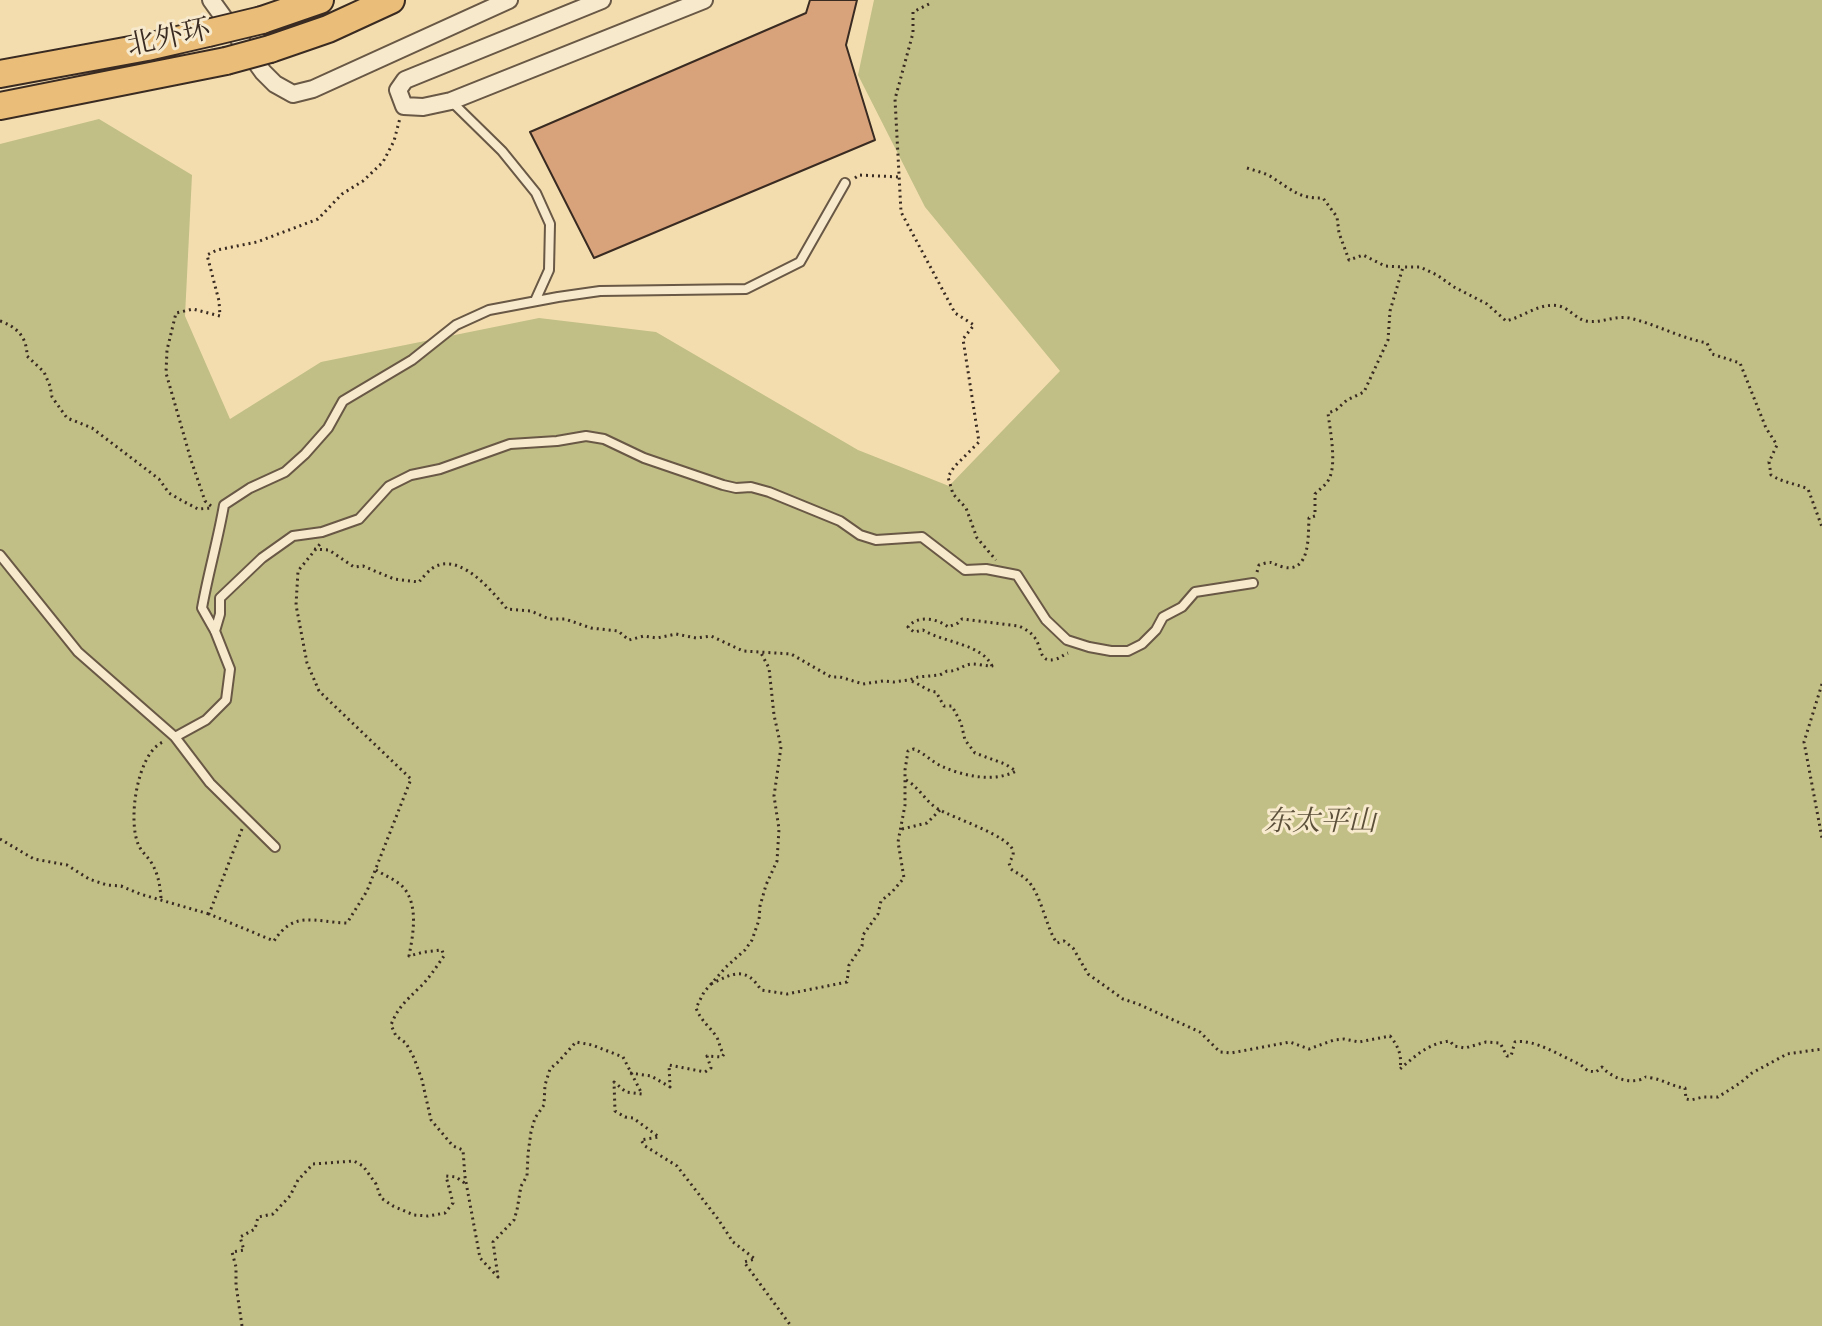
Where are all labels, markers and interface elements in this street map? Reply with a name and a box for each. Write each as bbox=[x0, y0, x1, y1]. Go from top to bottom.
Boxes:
street label: 北外环 bbox=[124, 14, 214, 64]
park label: 东太平山 bbox=[1264, 806, 1376, 840]

